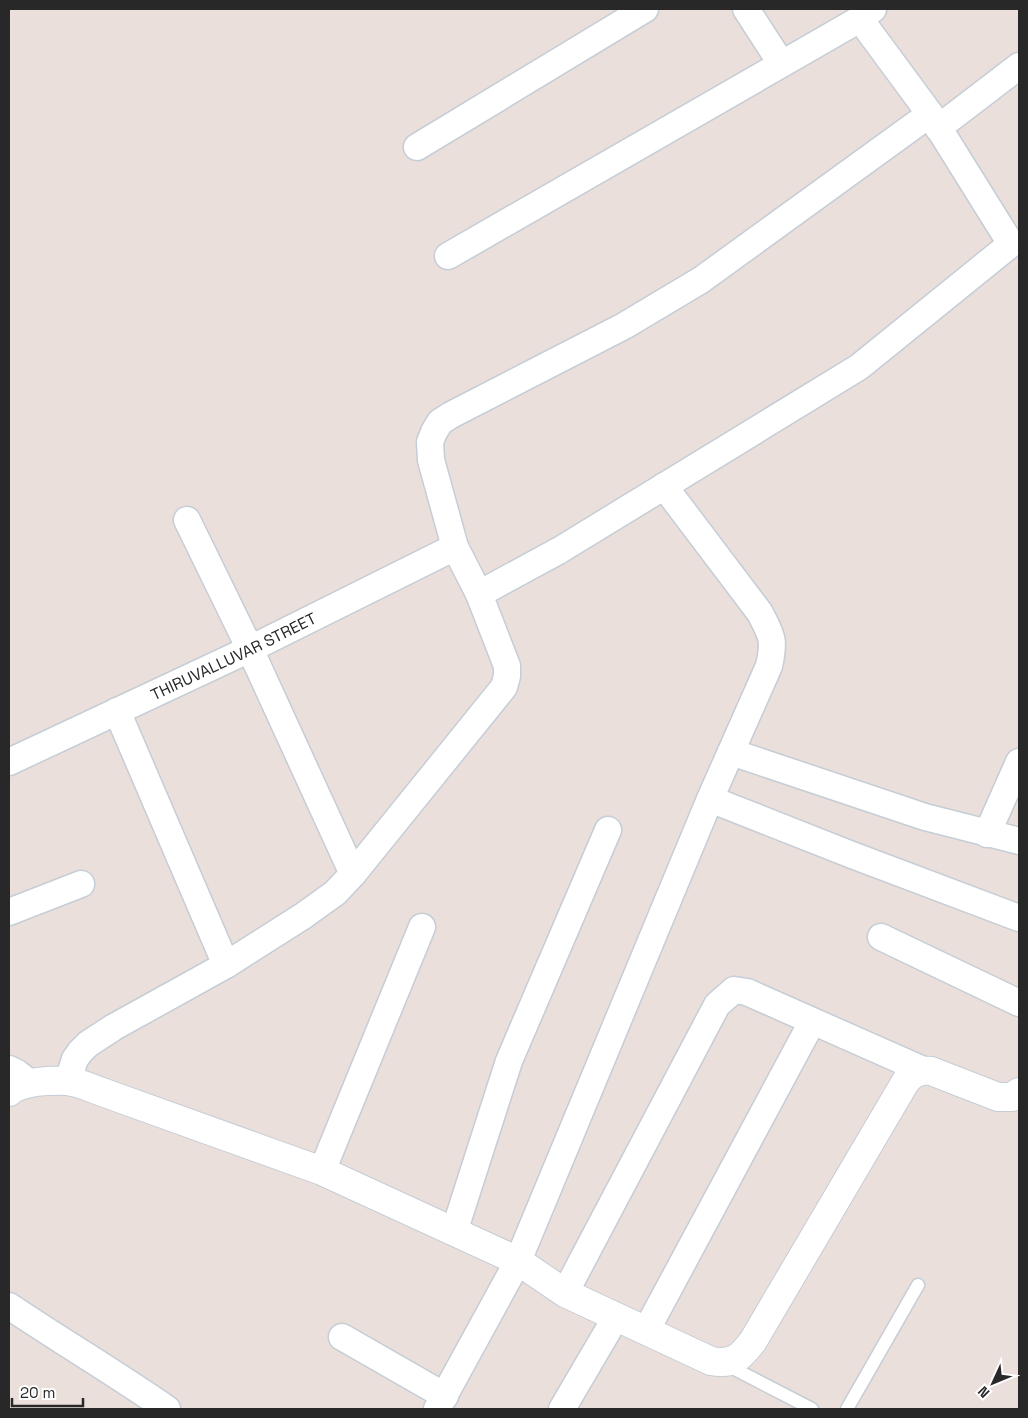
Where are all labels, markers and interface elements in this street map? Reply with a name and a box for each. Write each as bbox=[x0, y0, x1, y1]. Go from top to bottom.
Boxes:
street label: THIRUVALLUVAR STREET bbox=[147, 607, 320, 705]
north arrow bbox=[968, 1358, 1018, 1408]
scale bar bbox=[12, 1376, 84, 1408]
text: N bbox=[974, 1382, 993, 1402]
text: 20 m bbox=[20, 1383, 55, 1402]

